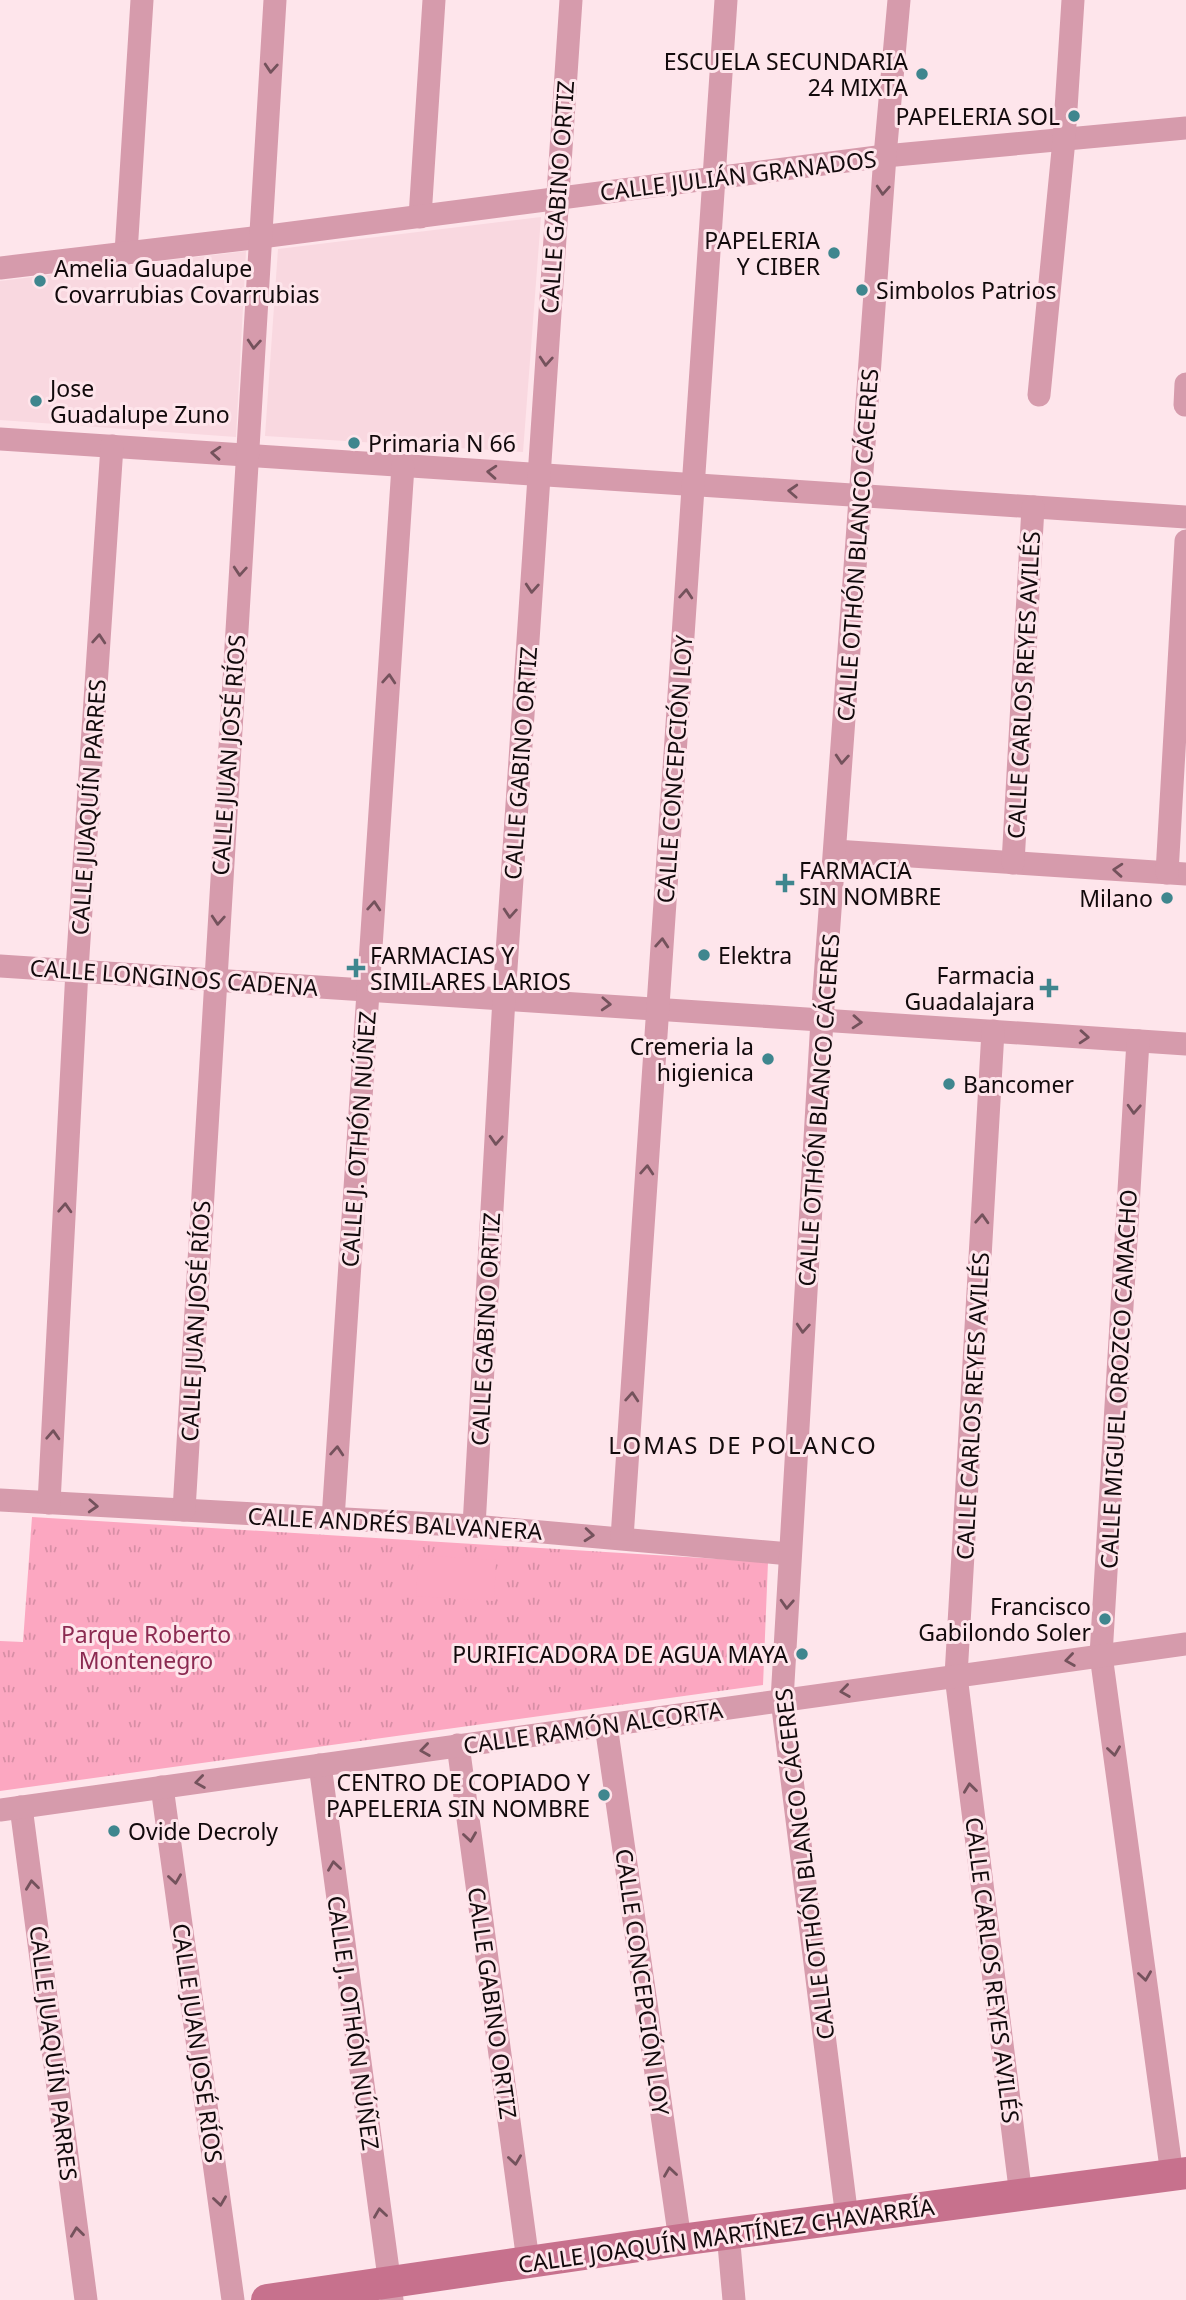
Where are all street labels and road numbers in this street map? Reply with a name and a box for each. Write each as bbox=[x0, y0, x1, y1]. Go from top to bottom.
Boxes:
street label: CALLE GABINO ORTIZ bbox=[533, 79, 581, 315]
street label: CALLE JULIÁN GRANADOS bbox=[598, 142, 878, 208]
street label: CALLE OTHÓN BLANCO CÁCERES bbox=[829, 367, 885, 723]
street label: CALLE CARLOS REYES AVILÉS bbox=[999, 530, 1047, 840]
street label: CALLE JUAN JOSÉ RÍOS bbox=[204, 633, 252, 877]
street label: CALLE CONCEPCIÓN LOY bbox=[649, 633, 699, 904]
street label: CALLE GABINO ORTIZ bbox=[496, 645, 544, 881]
street label: CALLE JUAQUÍN PARRES bbox=[63, 678, 113, 936]
street label: CALLE OTHÓN BLANCO CÁCERES bbox=[790, 932, 846, 1288]
street label: CALLE LONGINOS CADENA bbox=[29, 951, 319, 1003]
street label: CALLE J. OTHÓN NÚÑEZ bbox=[333, 1010, 383, 1268]
street label: CALLE MIGUEL OROZCO CAMACHO bbox=[1092, 1188, 1144, 1570]
street label: CALLE JUAN JOSÉ RÍOS bbox=[173, 1200, 217, 1442]
street label: CALLE GABINO ORTIZ bbox=[463, 1211, 507, 1447]
street label: CALLE CARLOS REYES AVILÉS bbox=[948, 1251, 996, 1561]
street label: CALLE ANDRÉS BALVANERA bbox=[247, 1499, 543, 1547]
street label: CALLE OTHÓN BLANCO CÁCERES bbox=[767, 1687, 841, 2041]
street label: CALLE RAMÓN ALCORTA bbox=[461, 1693, 725, 1761]
street label: CALLE CARLOS REYES AVILÉS bbox=[958, 1815, 1028, 2125]
street label: CALLE CONCEPCIÓN LOY bbox=[608, 1847, 678, 2118]
street label: CALLE GABINO ORTIZ bbox=[461, 1885, 525, 2121]
street label: CALLE J. OTHÓN NÚÑEZ bbox=[320, 1894, 388, 2152]
street label: CALLE JUAN JOSÉ RÍOS bbox=[165, 1921, 231, 2165]
street label: CALLE JUAQUÍN PARRES bbox=[22, 1924, 86, 2182]
street label: CALLE JOAQUÍN MARTÍNEZ CHAVARRÍA bbox=[516, 2190, 937, 2280]

